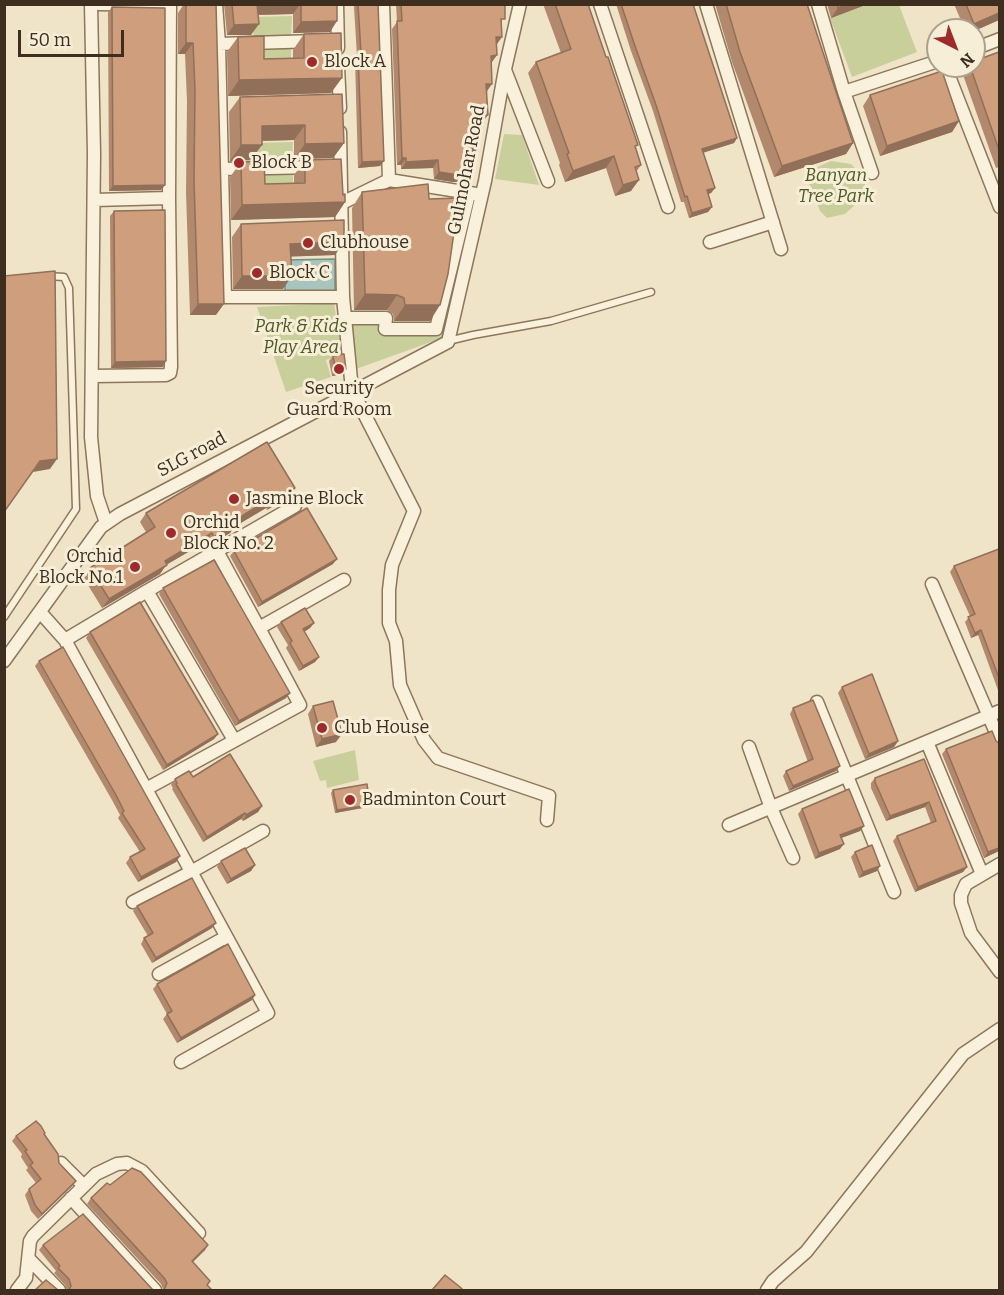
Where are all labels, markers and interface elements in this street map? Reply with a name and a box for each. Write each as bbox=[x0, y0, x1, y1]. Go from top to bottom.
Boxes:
scale bar bbox=[21, 18, 128, 56]
north arrow bbox=[926, 18, 986, 78]
text: 50 m bbox=[29, 29, 71, 51]
text: N bbox=[956, 49, 978, 71]
place label: Block A bbox=[324, 51, 386, 73]
marker: Block A bbox=[305, 55, 319, 69]
street label: Gulmohar Road bbox=[444, 103, 490, 237]
place label: Block B bbox=[251, 152, 312, 174]
marker: Block B bbox=[232, 156, 246, 170]
park label: Banyan Tree Park bbox=[798, 165, 874, 207]
place label: Clubhouse bbox=[320, 232, 409, 254]
marker: Clubhouse bbox=[301, 236, 315, 250]
place label: Block C bbox=[269, 262, 330, 284]
marker: Block C bbox=[250, 266, 264, 280]
park label: Park & Kids Play Area bbox=[254, 316, 348, 358]
marker: Security Guard Room bbox=[332, 362, 346, 376]
place label: Security Guard Room bbox=[286, 378, 392, 420]
street label: SLG road bbox=[154, 428, 230, 482]
place label: Jasmine Block bbox=[246, 488, 363, 510]
marker: Jasmine Block bbox=[227, 492, 241, 506]
place label: Orchid Block No. 2 bbox=[183, 512, 274, 554]
marker: Orchid Block No. 2 bbox=[164, 526, 178, 540]
place label: Orchid Block No.1 bbox=[39, 546, 123, 588]
marker: Orchid Block No.1 bbox=[128, 560, 142, 574]
place label: Club House bbox=[334, 717, 429, 739]
marker: Club House bbox=[315, 721, 329, 735]
place label: Badminton Court bbox=[362, 789, 506, 811]
marker: Badminton Court bbox=[343, 793, 357, 807]

